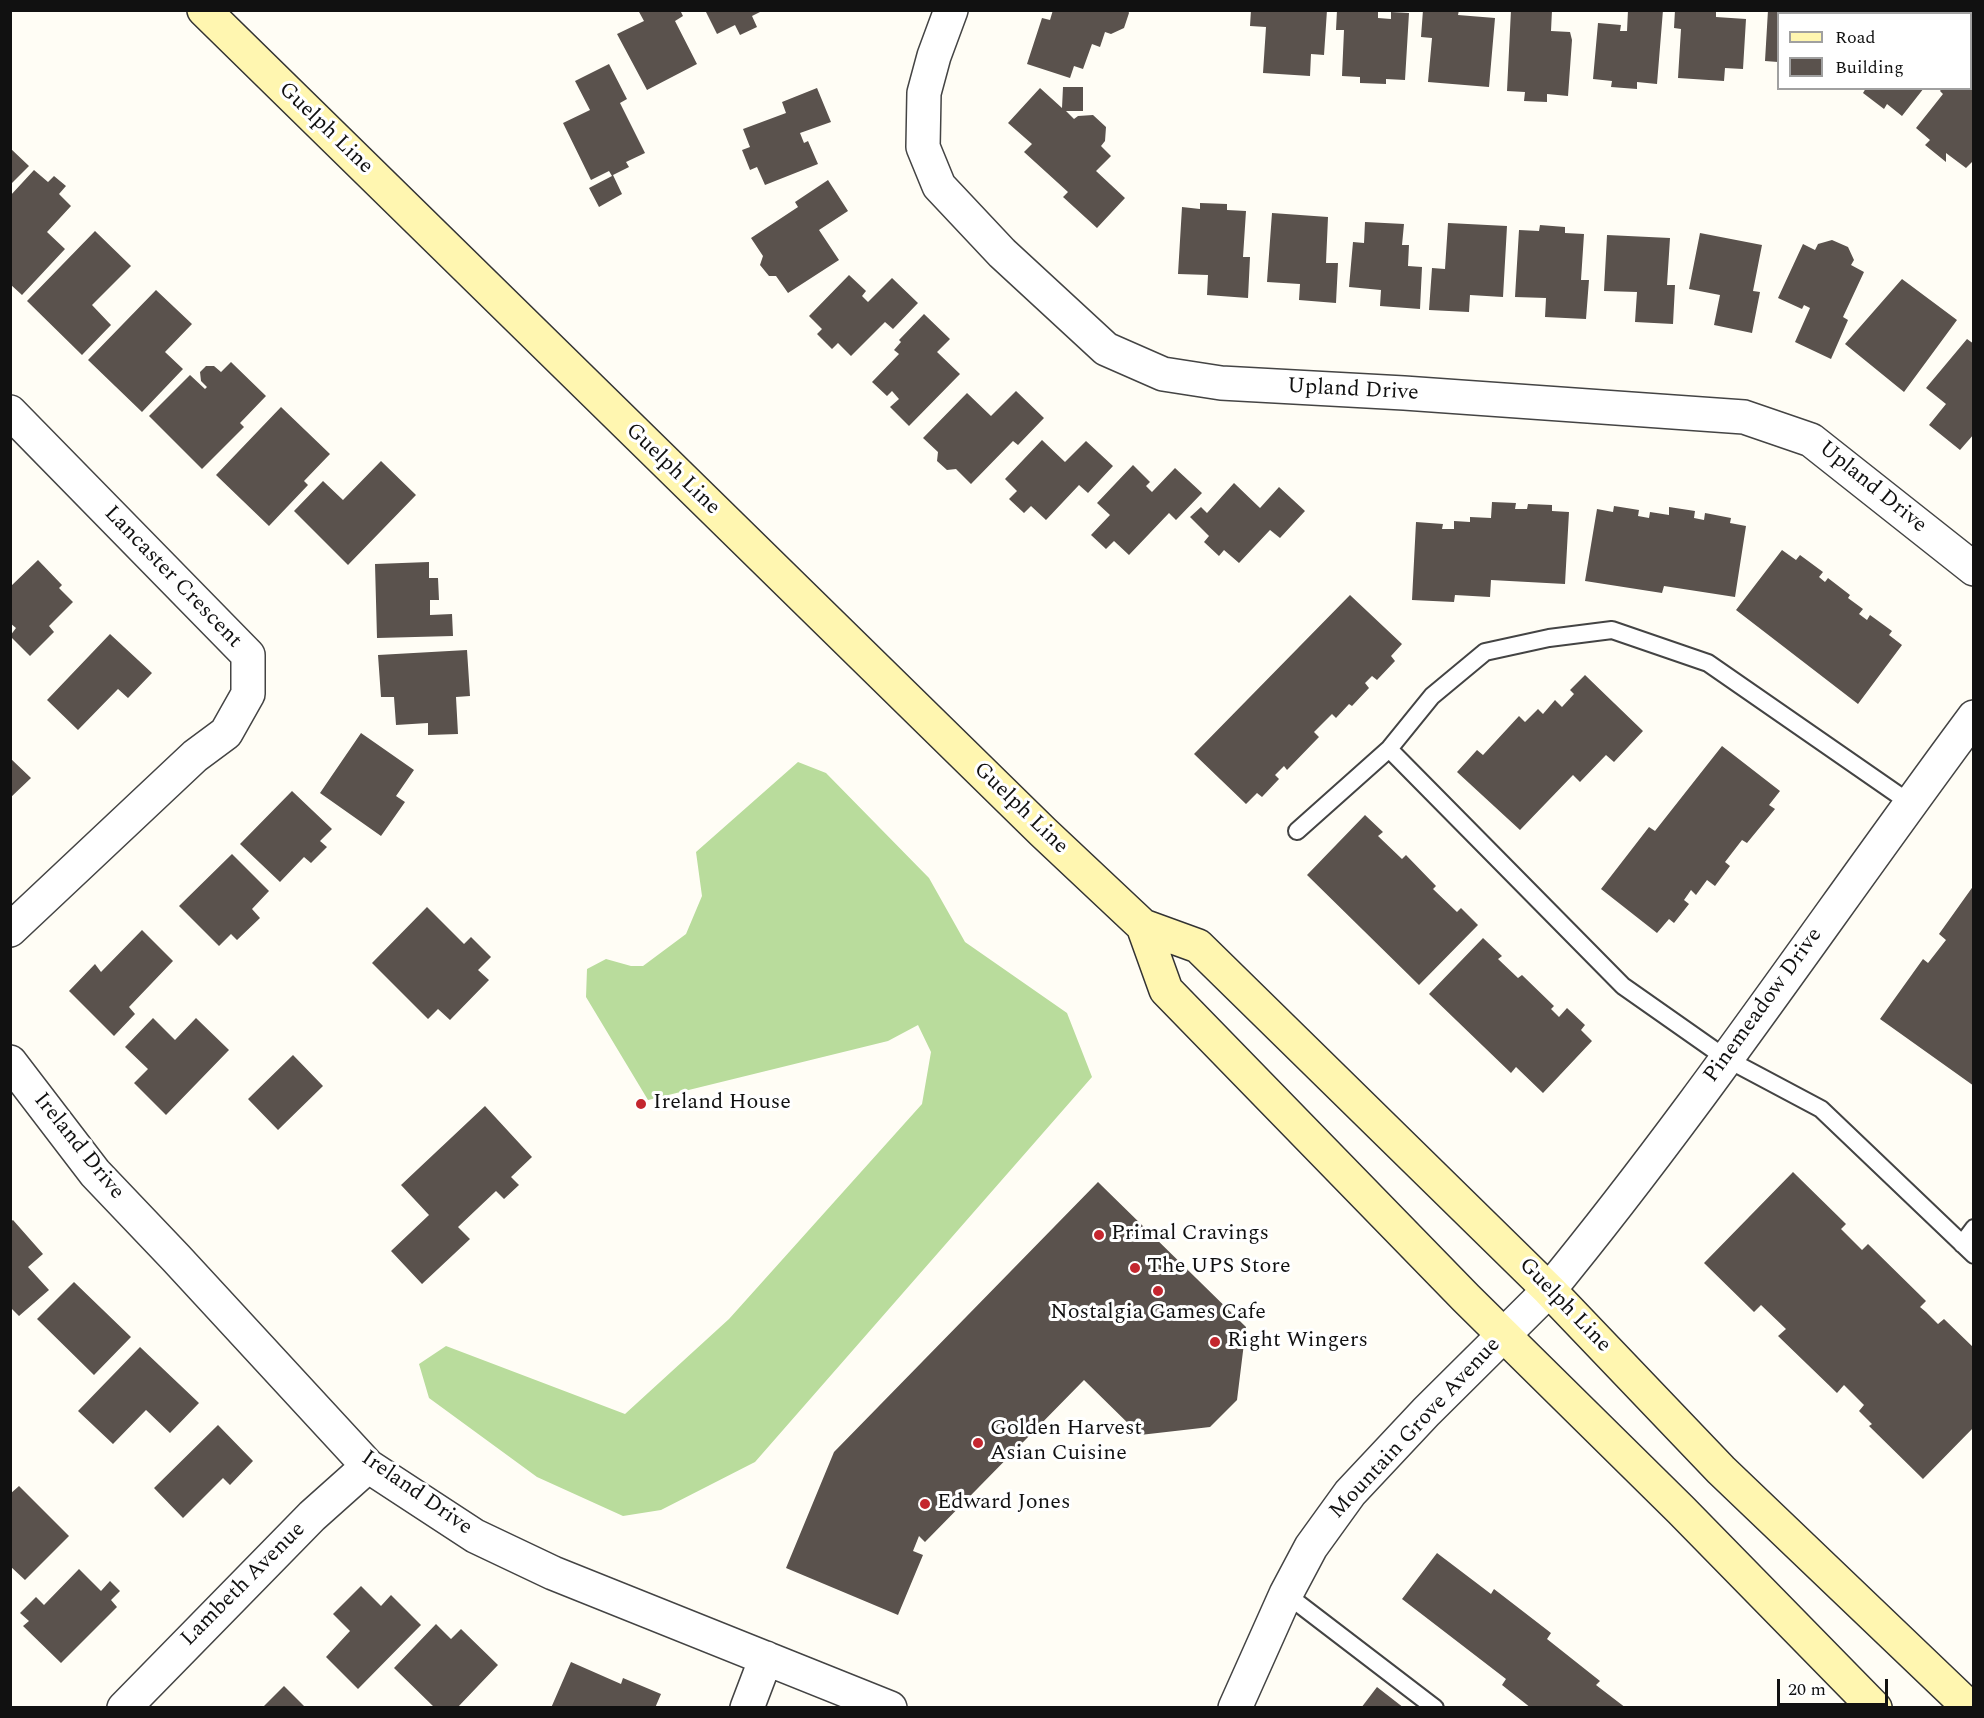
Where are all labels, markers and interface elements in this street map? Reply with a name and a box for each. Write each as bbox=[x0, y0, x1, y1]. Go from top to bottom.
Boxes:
legend bbox=[1777, 12, 1972, 90]
text: Road bbox=[1835, 24, 1876, 51]
text: Building bbox=[1835, 54, 1904, 81]
street label: Guelph Line bbox=[272, 77, 378, 181]
street label: Upland Drive bbox=[1287, 374, 1419, 408]
street label: Guelph Line bbox=[619, 418, 725, 522]
street label: Upland Drive bbox=[1813, 436, 1931, 540]
street label: Lancaster Crescent bbox=[97, 501, 247, 655]
street label: Guelph Line bbox=[967, 757, 1073, 861]
street label: Pinemeadow Drive bbox=[1699, 923, 1829, 1089]
street label: Ireland Drive bbox=[27, 1088, 129, 1206]
place label: Ireland House bbox=[653, 1091, 791, 1117]
marker: Ireland House bbox=[634, 1097, 648, 1111]
place label: Primal Cravings bbox=[1111, 1222, 1269, 1248]
marker: Primal Cravings bbox=[1092, 1228, 1106, 1242]
street label: Guelph Line bbox=[1512, 1253, 1616, 1359]
place label: The UPS Store bbox=[1147, 1255, 1291, 1281]
marker: The UPS Store bbox=[1128, 1261, 1142, 1275]
marker: Nostalgia Games Cafe bbox=[1151, 1284, 1165, 1298]
place label: Nostalgia Games Cafe bbox=[1050, 1301, 1266, 1327]
place label: Right Wingers bbox=[1227, 1329, 1368, 1355]
street label: Mountain Grove Avenue bbox=[1325, 1333, 1507, 1525]
marker: Right Wingers bbox=[1208, 1335, 1222, 1349]
place label: Golden Harvest Asian Cuisine bbox=[990, 1417, 1142, 1468]
marker: Golden Harvest Asian Cuisine bbox=[971, 1436, 985, 1450]
street label: Ireland Drive bbox=[355, 1446, 477, 1542]
place label: Edward Jones bbox=[937, 1491, 1070, 1517]
marker: Edward Jones bbox=[918, 1497, 932, 1511]
street label: Lambeth Avenue bbox=[176, 1517, 312, 1653]
scale bar bbox=[1780, 1667, 1891, 1705]
text: 20 m bbox=[1788, 1676, 1826, 1703]

